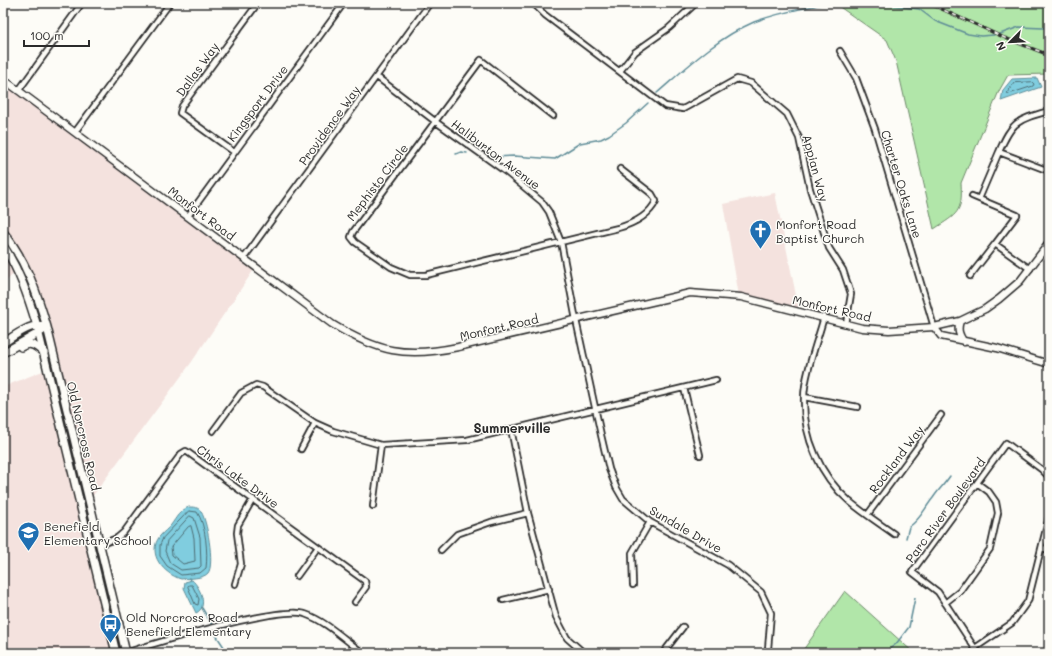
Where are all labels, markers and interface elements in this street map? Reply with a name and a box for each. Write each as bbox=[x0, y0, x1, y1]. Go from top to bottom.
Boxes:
scale bar bbox=[24, 22, 89, 48]
north arrow bbox=[990, 22, 1030, 62]
text: 100 m bbox=[30, 27, 64, 43]
street label: Dallas Way bbox=[172, 39, 222, 99]
text: N bbox=[992, 39, 1009, 53]
street label: Kingsport Drive bbox=[223, 62, 291, 144]
street label: Providence Way bbox=[295, 82, 363, 168]
street label: Haliburton Avenue bbox=[448, 115, 544, 193]
street label: Charter Oaks Lane bbox=[878, 128, 926, 240]
street label: Appian Way bbox=[799, 133, 833, 203]
street label: Mephisto Circle bbox=[343, 140, 411, 224]
street label: Monfort Road bbox=[165, 182, 239, 244]
place label: Monfort Road Baptist Church bbox=[776, 216, 864, 246]
church icon: Monfort Road Baptist Church bbox=[748, 218, 774, 251]
street label: Monfort Road bbox=[791, 291, 873, 325]
street label: Monfort Road bbox=[458, 310, 540, 344]
street label: Old Norcross Road bbox=[64, 380, 104, 493]
district label: Summerville bbox=[474, 419, 551, 436]
street label: Rockland Way bbox=[865, 422, 927, 496]
street label: Chris Lake Drive bbox=[194, 441, 282, 511]
street label: Parc River Boulevard bbox=[902, 454, 989, 566]
street label: Sundale Drive bbox=[647, 502, 725, 556]
place label: Benefield Elementary School bbox=[44, 518, 152, 548]
school or university icon: Benefield Elementary School bbox=[15, 520, 41, 553]
place label: Old Norcross Road Benefield Elementary bbox=[126, 609, 251, 639]
bus stop icon: Old Norcross Road Benefield Elementary bbox=[97, 611, 123, 644]

